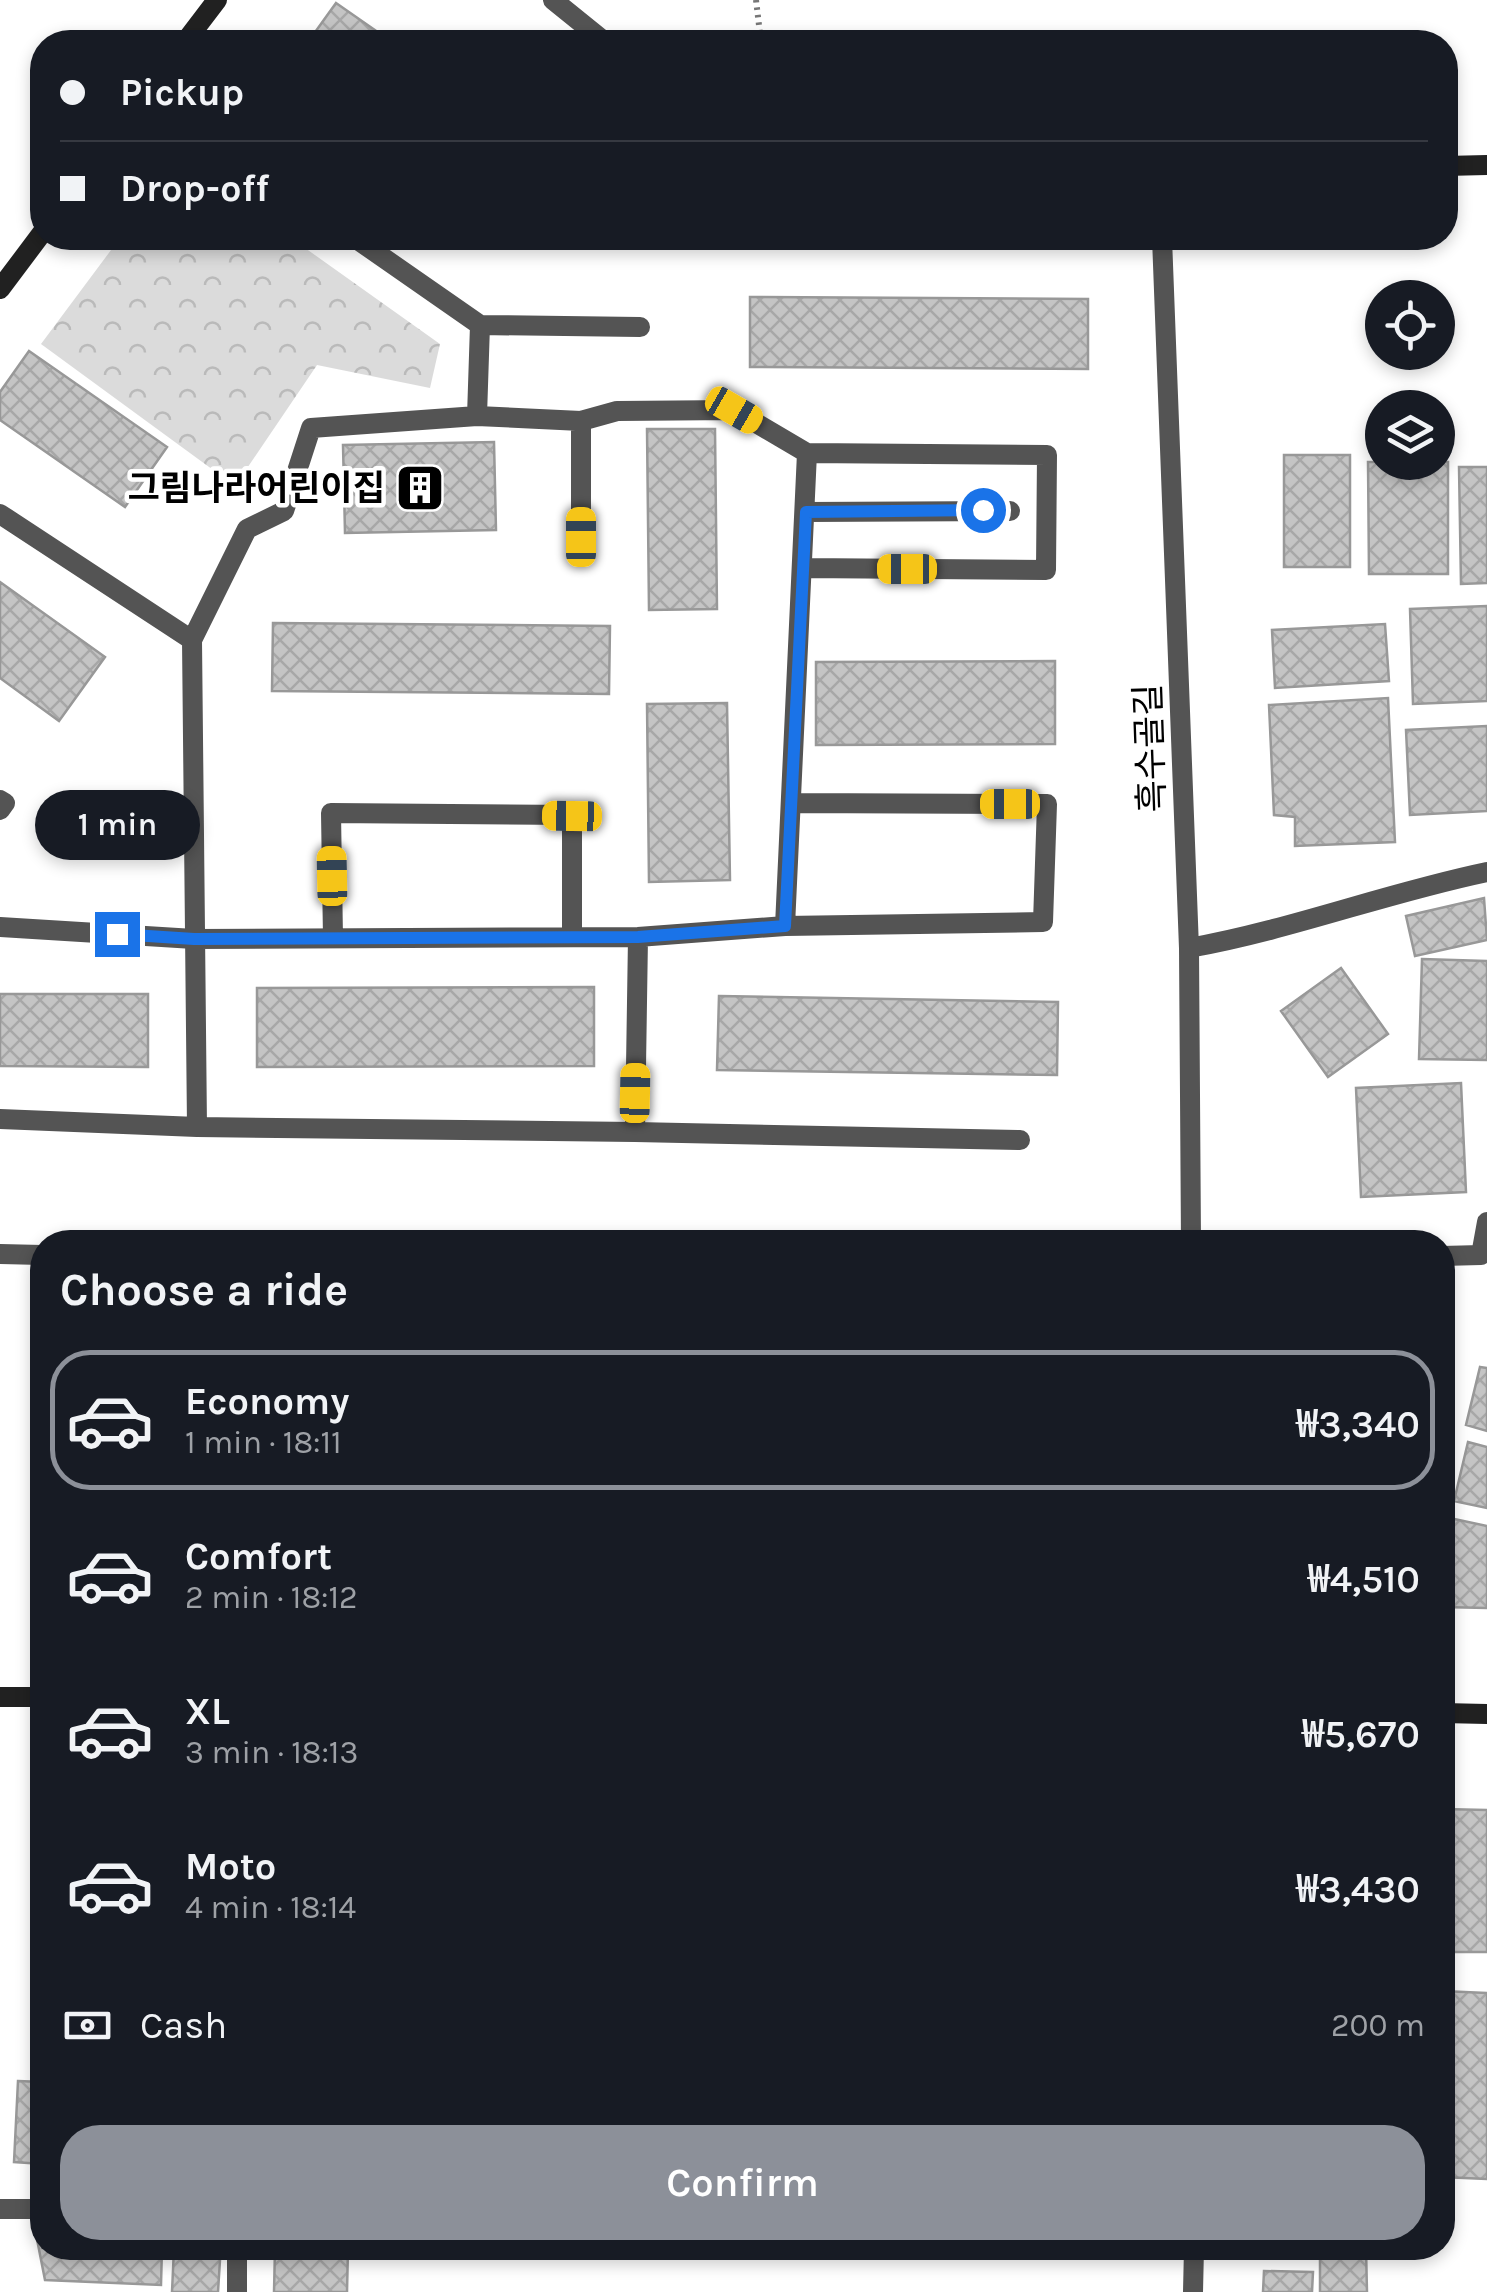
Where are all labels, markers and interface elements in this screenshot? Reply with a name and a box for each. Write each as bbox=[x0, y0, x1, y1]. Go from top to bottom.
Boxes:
text: Pickup bbox=[120, 70, 244, 115]
text: Drop-off bbox=[120, 166, 269, 211]
map controls bbox=[1365, 280, 1455, 480]
button: locate bbox=[1365, 280, 1455, 370]
car bbox=[701, 382, 767, 438]
button: layers bbox=[1365, 390, 1455, 480]
building icon: 그림나라어린이집 bbox=[394, 462, 446, 514]
place label: 그림나라어린이집 bbox=[127, 468, 385, 509]
route start bbox=[961, 488, 1006, 533]
car bbox=[566, 507, 596, 567]
car bbox=[877, 554, 937, 584]
street label: 흑수골길 bbox=[1128, 683, 1173, 813]
callout: 1 min bbox=[34, 789, 200, 859]
car bbox=[980, 789, 1040, 819]
car bbox=[542, 800, 602, 832]
text: 1 min bbox=[78, 806, 157, 843]
car bbox=[316, 846, 348, 906]
route end bbox=[95, 912, 140, 957]
car bbox=[619, 1063, 651, 1123]
text: Choose a ride bbox=[60, 1264, 348, 1316]
icon: car bbox=[65, 1375, 155, 1465]
text: Economy bbox=[185, 1379, 349, 1424]
text: ₩3,340 bbox=[1296, 1402, 1420, 1447]
text: 1 min · 18:11 bbox=[185, 1424, 342, 1461]
icon: car bbox=[65, 1530, 155, 1620]
text: Comfort bbox=[185, 1534, 332, 1579]
text: ₩4,510 bbox=[1308, 1557, 1420, 1602]
text: 2 min · 18:12 bbox=[185, 1579, 358, 1616]
icon: car bbox=[65, 1685, 155, 1775]
text: XL bbox=[185, 1689, 230, 1734]
text: ₩5,670 bbox=[1302, 1712, 1420, 1757]
text: 3 min · 18:13 bbox=[185, 1734, 358, 1771]
icon: car bbox=[65, 1840, 155, 1930]
text: Moto bbox=[185, 1844, 276, 1889]
text: ₩3,430 bbox=[1296, 1867, 1420, 1912]
text: 4 min · 18:14 bbox=[185, 1889, 356, 1926]
icon: cash bbox=[60, 1998, 115, 2053]
text: Cash bbox=[140, 2003, 227, 2048]
text: 200 m bbox=[1331, 2007, 1425, 2044]
button: Confirm bbox=[60, 2125, 1425, 2240]

